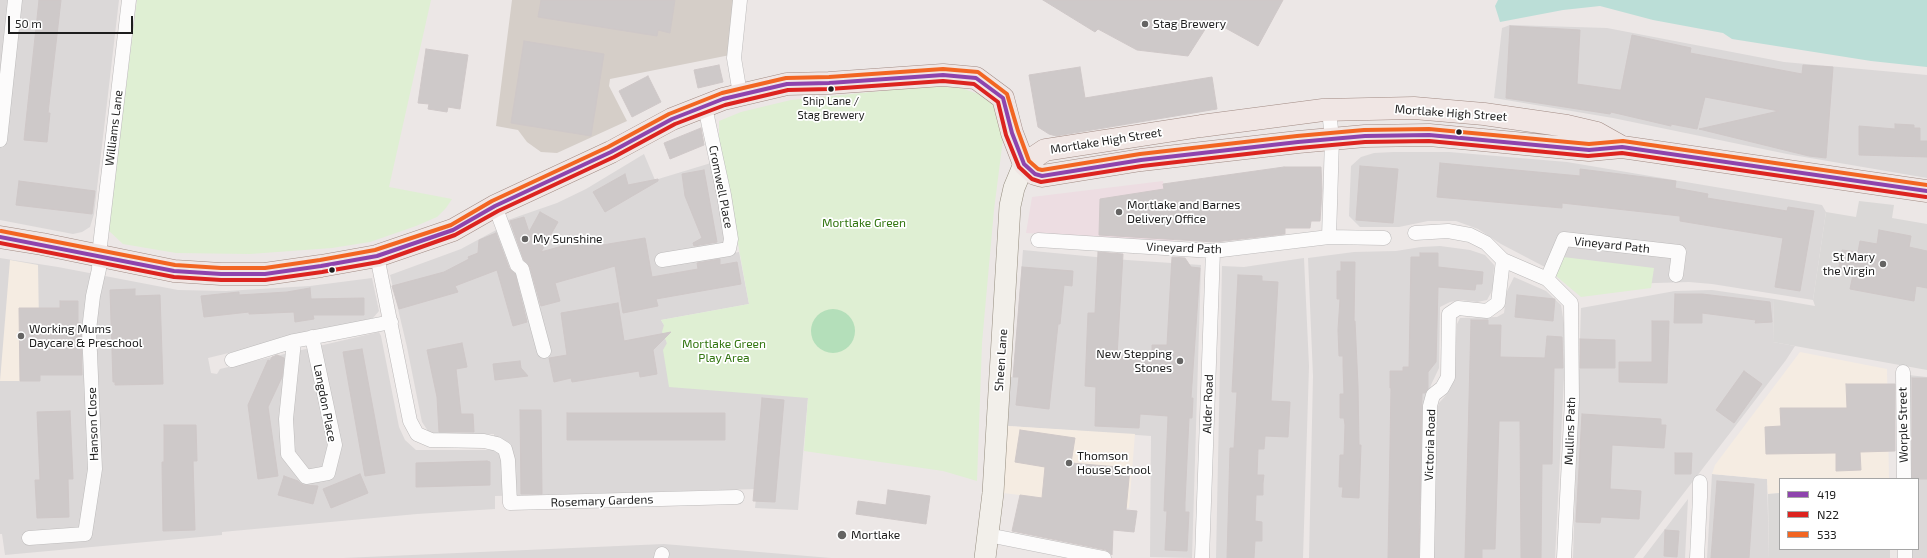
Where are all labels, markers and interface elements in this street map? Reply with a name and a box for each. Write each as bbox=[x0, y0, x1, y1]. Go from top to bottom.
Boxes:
scale bar bbox=[10, 8, 135, 34]
text: 50 m bbox=[15, 16, 42, 30]
place label: Stag Brewery bbox=[1153, 17, 1226, 31]
marker: Stag Brewery bbox=[1140, 19, 1150, 29]
marker: Ship Lane / Stag Brewery bbox=[826, 84, 836, 94]
street label: Williams Lane bbox=[102, 89, 126, 167]
place label: Ship Lane / Stag Brewery bbox=[797, 94, 865, 120]
street label: Mortlake High Street bbox=[1394, 102, 1508, 124]
street label: Mortlake High Street bbox=[1049, 125, 1163, 157]
unlabelled marker bbox=[1454, 127, 1464, 137]
street label: Cromwell Place bbox=[706, 144, 736, 230]
place label: Mortlake and Barnes Delivery Office bbox=[1127, 198, 1240, 226]
marker: Mortlake and Barnes Delivery Office bbox=[1114, 207, 1124, 217]
park label: Mortlake Green bbox=[822, 216, 906, 230]
place label: My Sunshine bbox=[533, 232, 603, 246]
marker: My Sunshine bbox=[520, 234, 530, 244]
street label: Vineyard Path bbox=[1573, 234, 1651, 256]
street label: Vineyard Path bbox=[1146, 239, 1222, 257]
place label: St Mary the Virgin bbox=[1823, 250, 1875, 278]
marker: St Mary the Virgin bbox=[1878, 259, 1888, 269]
unlabelled marker bbox=[327, 265, 337, 275]
place label: Working Mums Daycare & Preschool bbox=[29, 322, 142, 350]
street label: Sheen Lane bbox=[992, 328, 1010, 392]
marker: Working Mums Daycare & Preschool bbox=[16, 331, 26, 341]
park label: Mortlake Green Play Area bbox=[682, 337, 766, 365]
place label: New Stepping Stones bbox=[1096, 347, 1172, 375]
marker: New Stepping Stones bbox=[1175, 356, 1185, 366]
street label: Langdon Place bbox=[310, 363, 340, 443]
street label: Alder Road bbox=[1200, 374, 1216, 434]
street label: Hanson Close bbox=[85, 387, 101, 461]
street label: Worple Street bbox=[1895, 387, 1911, 463]
street label: Mullins Path bbox=[1562, 397, 1578, 465]
street label: Victoria Road bbox=[1422, 409, 1438, 481]
place label: Thomson House School bbox=[1077, 449, 1151, 477]
marker: Thomson House School bbox=[1064, 458, 1074, 468]
legend bbox=[1779, 478, 1919, 550]
text: 419 bbox=[1817, 487, 1836, 501]
street label: Rosemary Gardens bbox=[550, 492, 654, 510]
text: N22 bbox=[1817, 507, 1839, 521]
text: 533 bbox=[1817, 527, 1837, 541]
place label: Mortlake bbox=[851, 528, 900, 542]
marker: Mortlake bbox=[836, 529, 848, 541]

